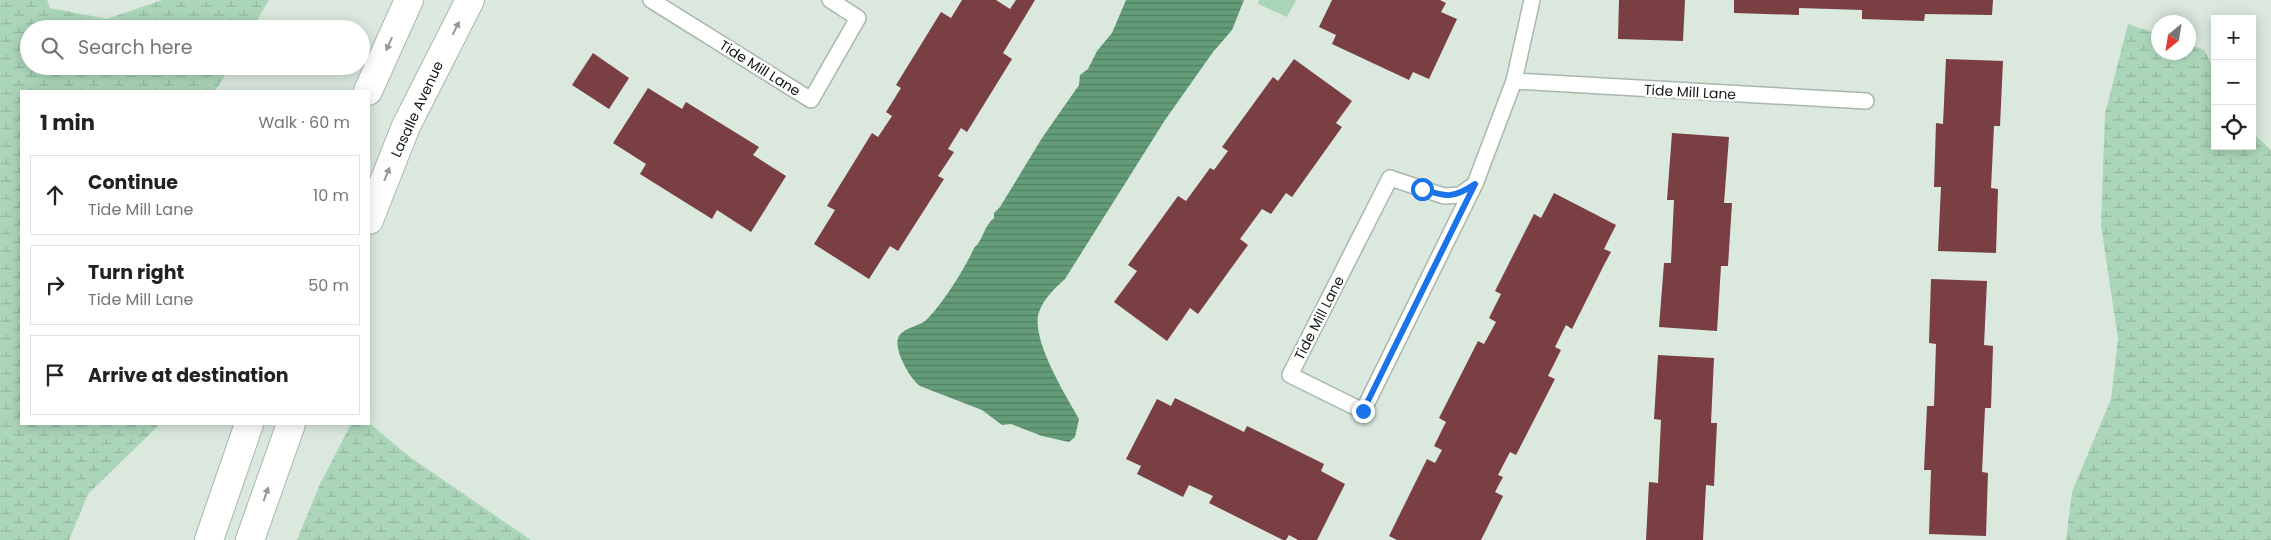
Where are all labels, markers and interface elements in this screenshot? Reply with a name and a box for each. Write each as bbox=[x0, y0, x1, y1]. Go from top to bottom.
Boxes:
north arrow bbox=[2151, 15, 2196, 60]
map controls bbox=[2211, 15, 2256, 150]
button: + bbox=[2211, 15, 2256, 60]
search box bbox=[20, 20, 370, 75]
one-way arrow bbox=[452, 20, 460, 35]
icon: search bbox=[38, 34, 66, 62]
text: Search here bbox=[78, 34, 192, 61]
street label: Tide Mill Lane bbox=[716, 35, 805, 101]
one-way arrow bbox=[384, 37, 392, 51]
street label: Lasalle Avenue bbox=[386, 57, 448, 160]
button: − bbox=[2211, 60, 2256, 105]
street label: Tide Mill Lane bbox=[1643, 80, 1737, 104]
button: locate bbox=[2211, 105, 2256, 150]
text: 1 min bbox=[40, 108, 95, 137]
text: Walk · 60 m bbox=[258, 111, 350, 134]
one-way arrow bbox=[383, 166, 391, 181]
text: Continue bbox=[88, 169, 178, 196]
route start bbox=[1411, 178, 1434, 201]
icon: ahead bbox=[41, 181, 69, 209]
text: 10 m bbox=[313, 184, 349, 207]
text: Tide Mill Lane bbox=[88, 198, 193, 221]
text: Turn right bbox=[88, 259, 184, 286]
icon: right bbox=[41, 271, 69, 299]
street label: Tide Mill Lane bbox=[1289, 272, 1349, 364]
text: 50 m bbox=[308, 274, 349, 297]
text: Tide Mill Lane bbox=[88, 288, 193, 311]
icon: arrive bbox=[41, 361, 69, 389]
text: Arrive at destination bbox=[88, 362, 289, 389]
route end bbox=[1352, 400, 1375, 423]
one-way arrow bbox=[262, 486, 270, 501]

